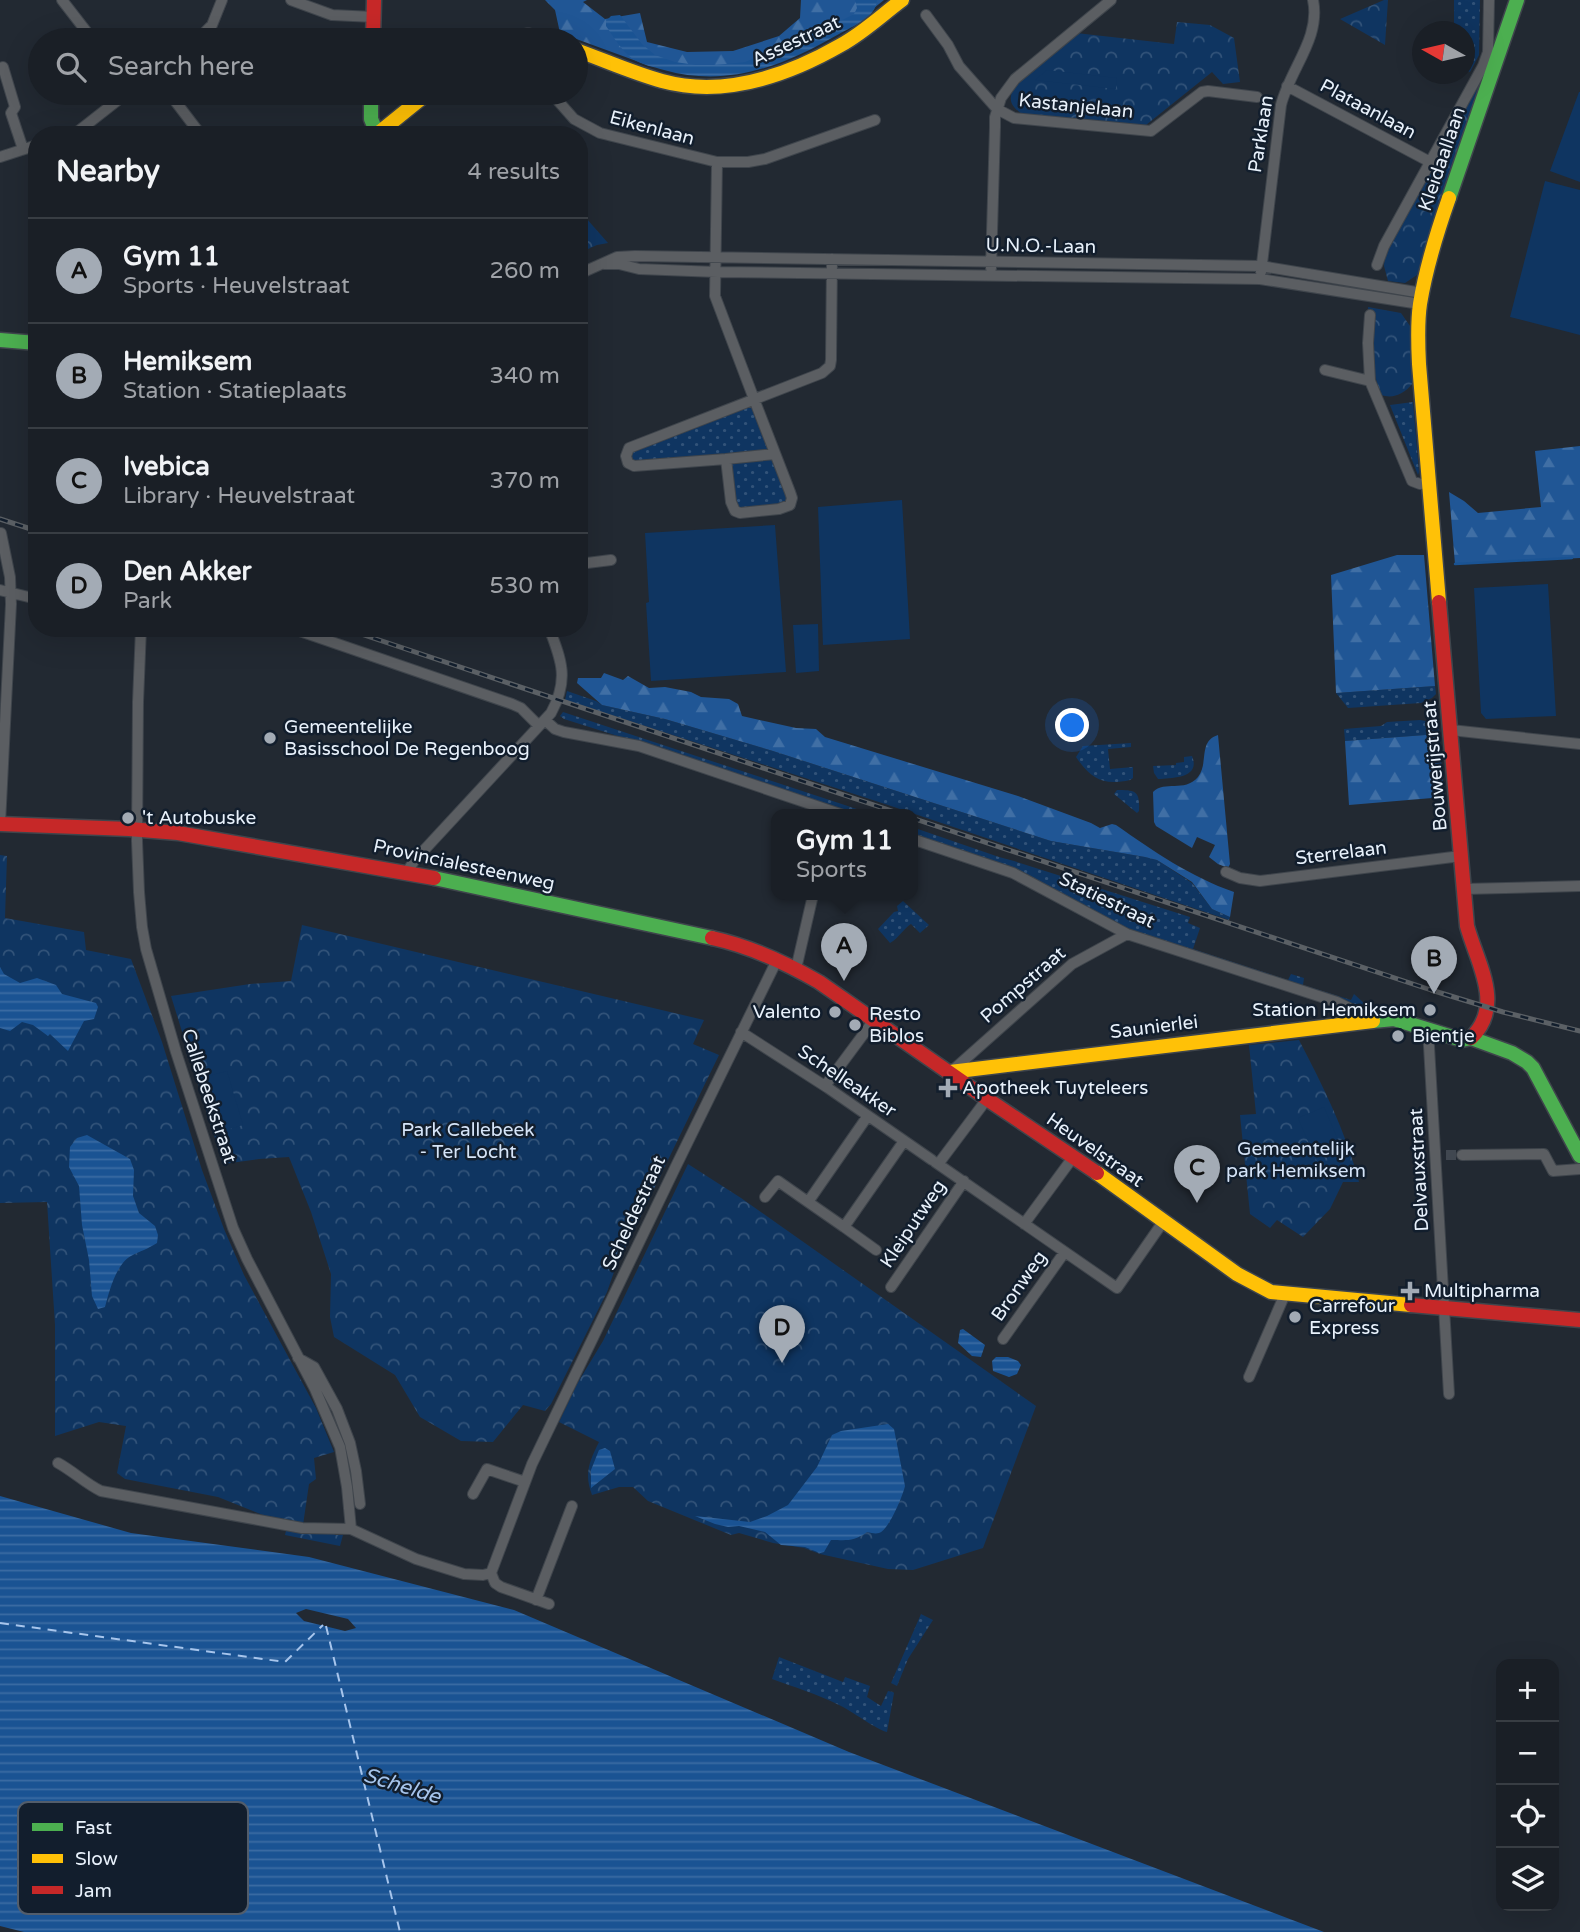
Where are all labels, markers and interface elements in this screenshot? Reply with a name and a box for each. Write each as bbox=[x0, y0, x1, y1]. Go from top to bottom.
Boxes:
street label: Assestraat bbox=[748, 11, 844, 71]
north arrow bbox=[1412, 21, 1475, 84]
search box bbox=[28, 28, 588, 105]
icon: search bbox=[52, 48, 90, 86]
text: Search here bbox=[108, 51, 254, 82]
street label: Plataanlaan bbox=[1316, 74, 1420, 144]
street label: Kastanjelaan bbox=[1018, 89, 1134, 123]
street label: Parklaan bbox=[1244, 94, 1278, 174]
street label: Kleidaallaan bbox=[1414, 104, 1470, 214]
street label: Eikenlaan bbox=[607, 106, 697, 150]
text: Nearby bbox=[56, 153, 160, 190]
text: 4 results bbox=[467, 158, 560, 186]
street label: U.N.O.-Laan bbox=[986, 234, 1096, 258]
text: Gym 11 bbox=[123, 241, 220, 272]
text: A bbox=[70, 257, 88, 285]
text: 260 m bbox=[490, 257, 560, 285]
text: Sports · Heuvelstraat bbox=[123, 272, 350, 300]
text: Hemiksem bbox=[123, 346, 252, 377]
text: B bbox=[71, 362, 87, 390]
text: 340 m bbox=[490, 362, 560, 390]
text: Station · Statieplaats bbox=[123, 377, 347, 405]
text: Ivebica bbox=[123, 451, 210, 482]
text: C bbox=[71, 467, 87, 495]
text: 370 m bbox=[490, 467, 560, 495]
text: Library · Heuvelstraat bbox=[123, 482, 355, 510]
text: Den Akker bbox=[123, 556, 251, 587]
text: D bbox=[70, 572, 88, 600]
text: 530 m bbox=[490, 572, 560, 600]
text: Park bbox=[123, 587, 172, 615]
street label: Bouwerijstraat bbox=[1418, 700, 1452, 832]
your location bbox=[1055, 708, 1089, 742]
place label: Gemeentelijke Basisschool De Regenboog bbox=[284, 716, 530, 760]
marker: Gemeentelijke Basisschool De Regenboog bbox=[262, 730, 278, 746]
place label: 't Autobuske bbox=[142, 807, 256, 829]
popup bbox=[771, 809, 918, 900]
marker: 't Autobuske bbox=[120, 810, 136, 826]
text: Gym 11 bbox=[796, 825, 893, 856]
street label: Provincialesteenweg bbox=[371, 835, 557, 895]
street label: Sterrelaan bbox=[1294, 836, 1388, 870]
text: Sports bbox=[796, 856, 867, 884]
street label: Statiestraat bbox=[1056, 867, 1158, 933]
pin: A bbox=[821, 923, 867, 981]
pin: B bbox=[1411, 936, 1457, 994]
street label: Pompstraat bbox=[976, 942, 1070, 1028]
place label: Station Hemiksem bbox=[1252, 999, 1416, 1021]
place label: Valento bbox=[753, 1001, 821, 1023]
marker: Station Hemiksem bbox=[1422, 1002, 1438, 1018]
place label: Resto Biblos bbox=[869, 1003, 924, 1047]
marker: Valento bbox=[827, 1004, 843, 1020]
street label: Saunierlei bbox=[1109, 1011, 1199, 1043]
marker: Resto Biblos bbox=[847, 1017, 863, 1033]
place label: Bientje bbox=[1412, 1025, 1475, 1047]
street label: Callebeekstraat bbox=[177, 1026, 241, 1166]
marker: Bientje bbox=[1390, 1028, 1406, 1044]
street label: Schelleakker bbox=[794, 1040, 901, 1122]
place label: Apotheek Tuyteleers bbox=[962, 1077, 1148, 1099]
marker: Apotheek Tuyteleers bbox=[940, 1080, 956, 1096]
street label: Heuvelstraat bbox=[1042, 1108, 1148, 1192]
street label: Delvauxstraat bbox=[1405, 1108, 1433, 1232]
park label: Park Callebeek - Ter Locht bbox=[401, 1119, 535, 1163]
park label: Gemeentelijk park Hemiksem bbox=[1226, 1138, 1366, 1182]
pin: C bbox=[1174, 1145, 1220, 1203]
street label: Scheldestraat bbox=[598, 1152, 670, 1274]
street label: Kleiputweg bbox=[876, 1176, 950, 1272]
street label: Bronweg bbox=[987, 1247, 1051, 1325]
place label: Multipharma bbox=[1424, 1280, 1540, 1302]
marker: Multipharma bbox=[1402, 1283, 1418, 1299]
place label: Carrefour Express bbox=[1309, 1295, 1396, 1339]
pin: D bbox=[759, 1305, 805, 1363]
marker: Carrefour Express bbox=[1287, 1309, 1303, 1325]
map controls bbox=[1496, 1659, 1559, 1911]
button: + bbox=[1496, 1659, 1559, 1722]
button: − bbox=[1496, 1722, 1559, 1785]
water label: Schelde bbox=[360, 1762, 445, 1810]
button: locate bbox=[1496, 1785, 1559, 1848]
legend bbox=[18, 1802, 248, 1914]
text: Fast bbox=[75, 1817, 112, 1839]
text: Slow bbox=[75, 1848, 118, 1870]
button: layers bbox=[1496, 1848, 1559, 1911]
text: Jam bbox=[75, 1880, 112, 1902]

